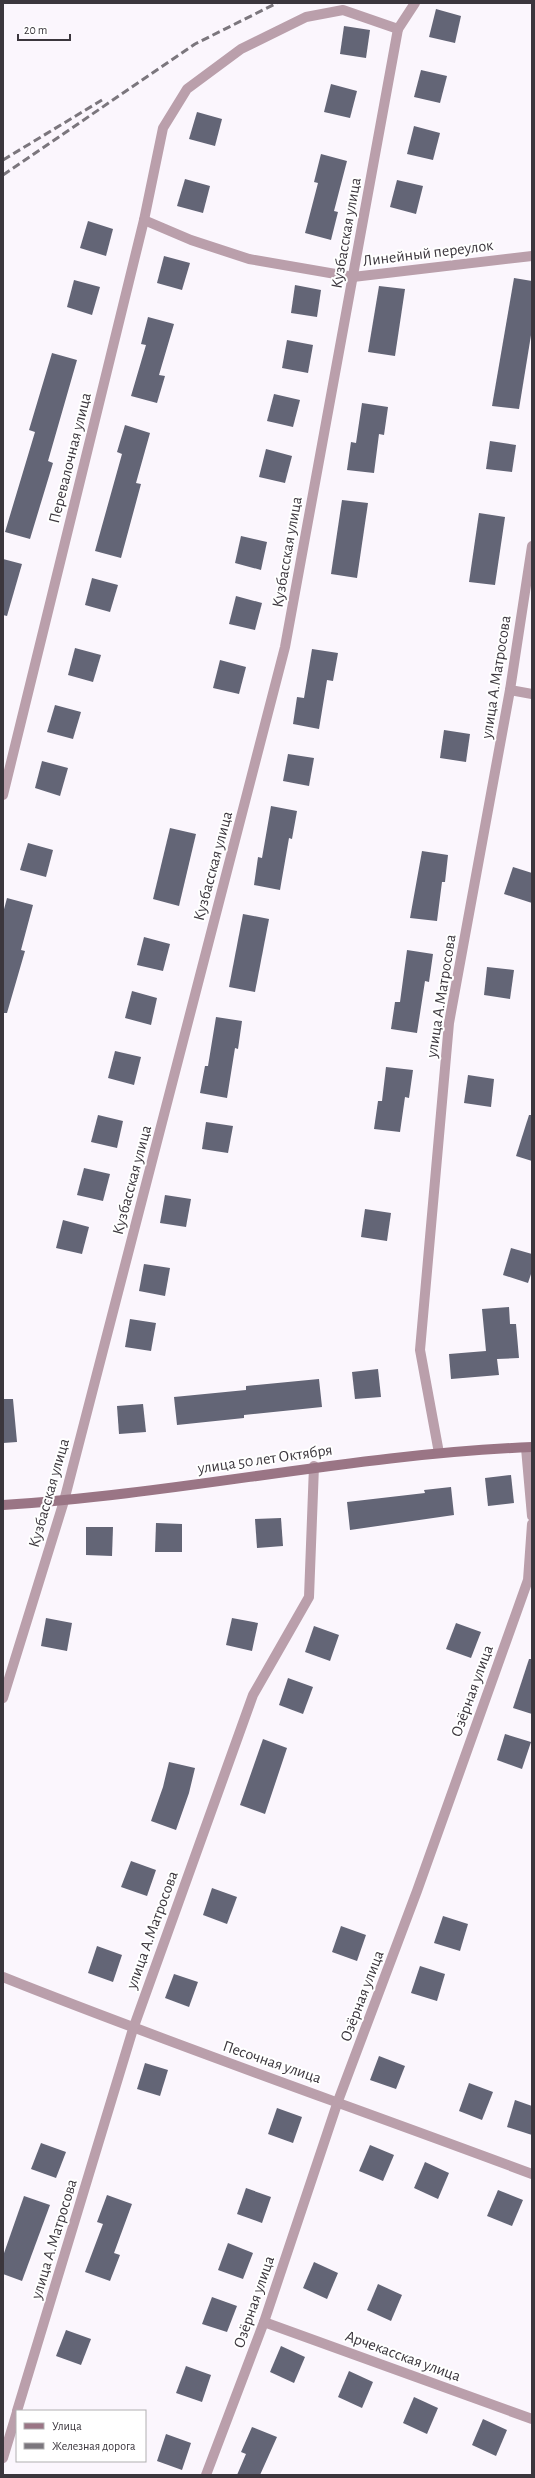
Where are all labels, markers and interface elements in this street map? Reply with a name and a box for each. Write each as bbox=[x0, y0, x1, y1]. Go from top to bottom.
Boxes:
scale bar bbox=[18, 16, 70, 42]
text: 20 m bbox=[24, 24, 47, 36]
street label: Кузбасская улица bbox=[328, 176, 365, 290]
street label: Линейный переулок bbox=[362, 237, 495, 270]
street label: Перевалочная улица bbox=[46, 391, 95, 525]
street label: Кузбасская улица bbox=[269, 495, 306, 609]
street label: улица А.Матросова bbox=[478, 614, 515, 741]
street label: Кузбасская улица bbox=[191, 810, 236, 923]
street label: улица А.Матросова bbox=[423, 933, 460, 1060]
street label: Кузбасская улица bbox=[110, 1124, 155, 1237]
street label: Кузбасская улица bbox=[26, 1437, 73, 1550]
street label: улица 50 лет Октября bbox=[196, 1442, 334, 1478]
street label: Озёрная улица bbox=[448, 1643, 497, 1739]
street label: улица А.Матросова bbox=[123, 1869, 182, 1992]
street label: Озёрная улица bbox=[337, 1948, 388, 2044]
street label: Песочная улица bbox=[220, 2038, 323, 2087]
street label: улица А.Матросова bbox=[28, 2177, 81, 2302]
street label: Озёрная улица bbox=[231, 2254, 278, 2350]
street label: Арчекасская улица bbox=[343, 2328, 463, 2385]
legend bbox=[16, 2410, 146, 2462]
text: Улица bbox=[52, 2420, 82, 2432]
text: Железная дорога bbox=[52, 2440, 136, 2452]

